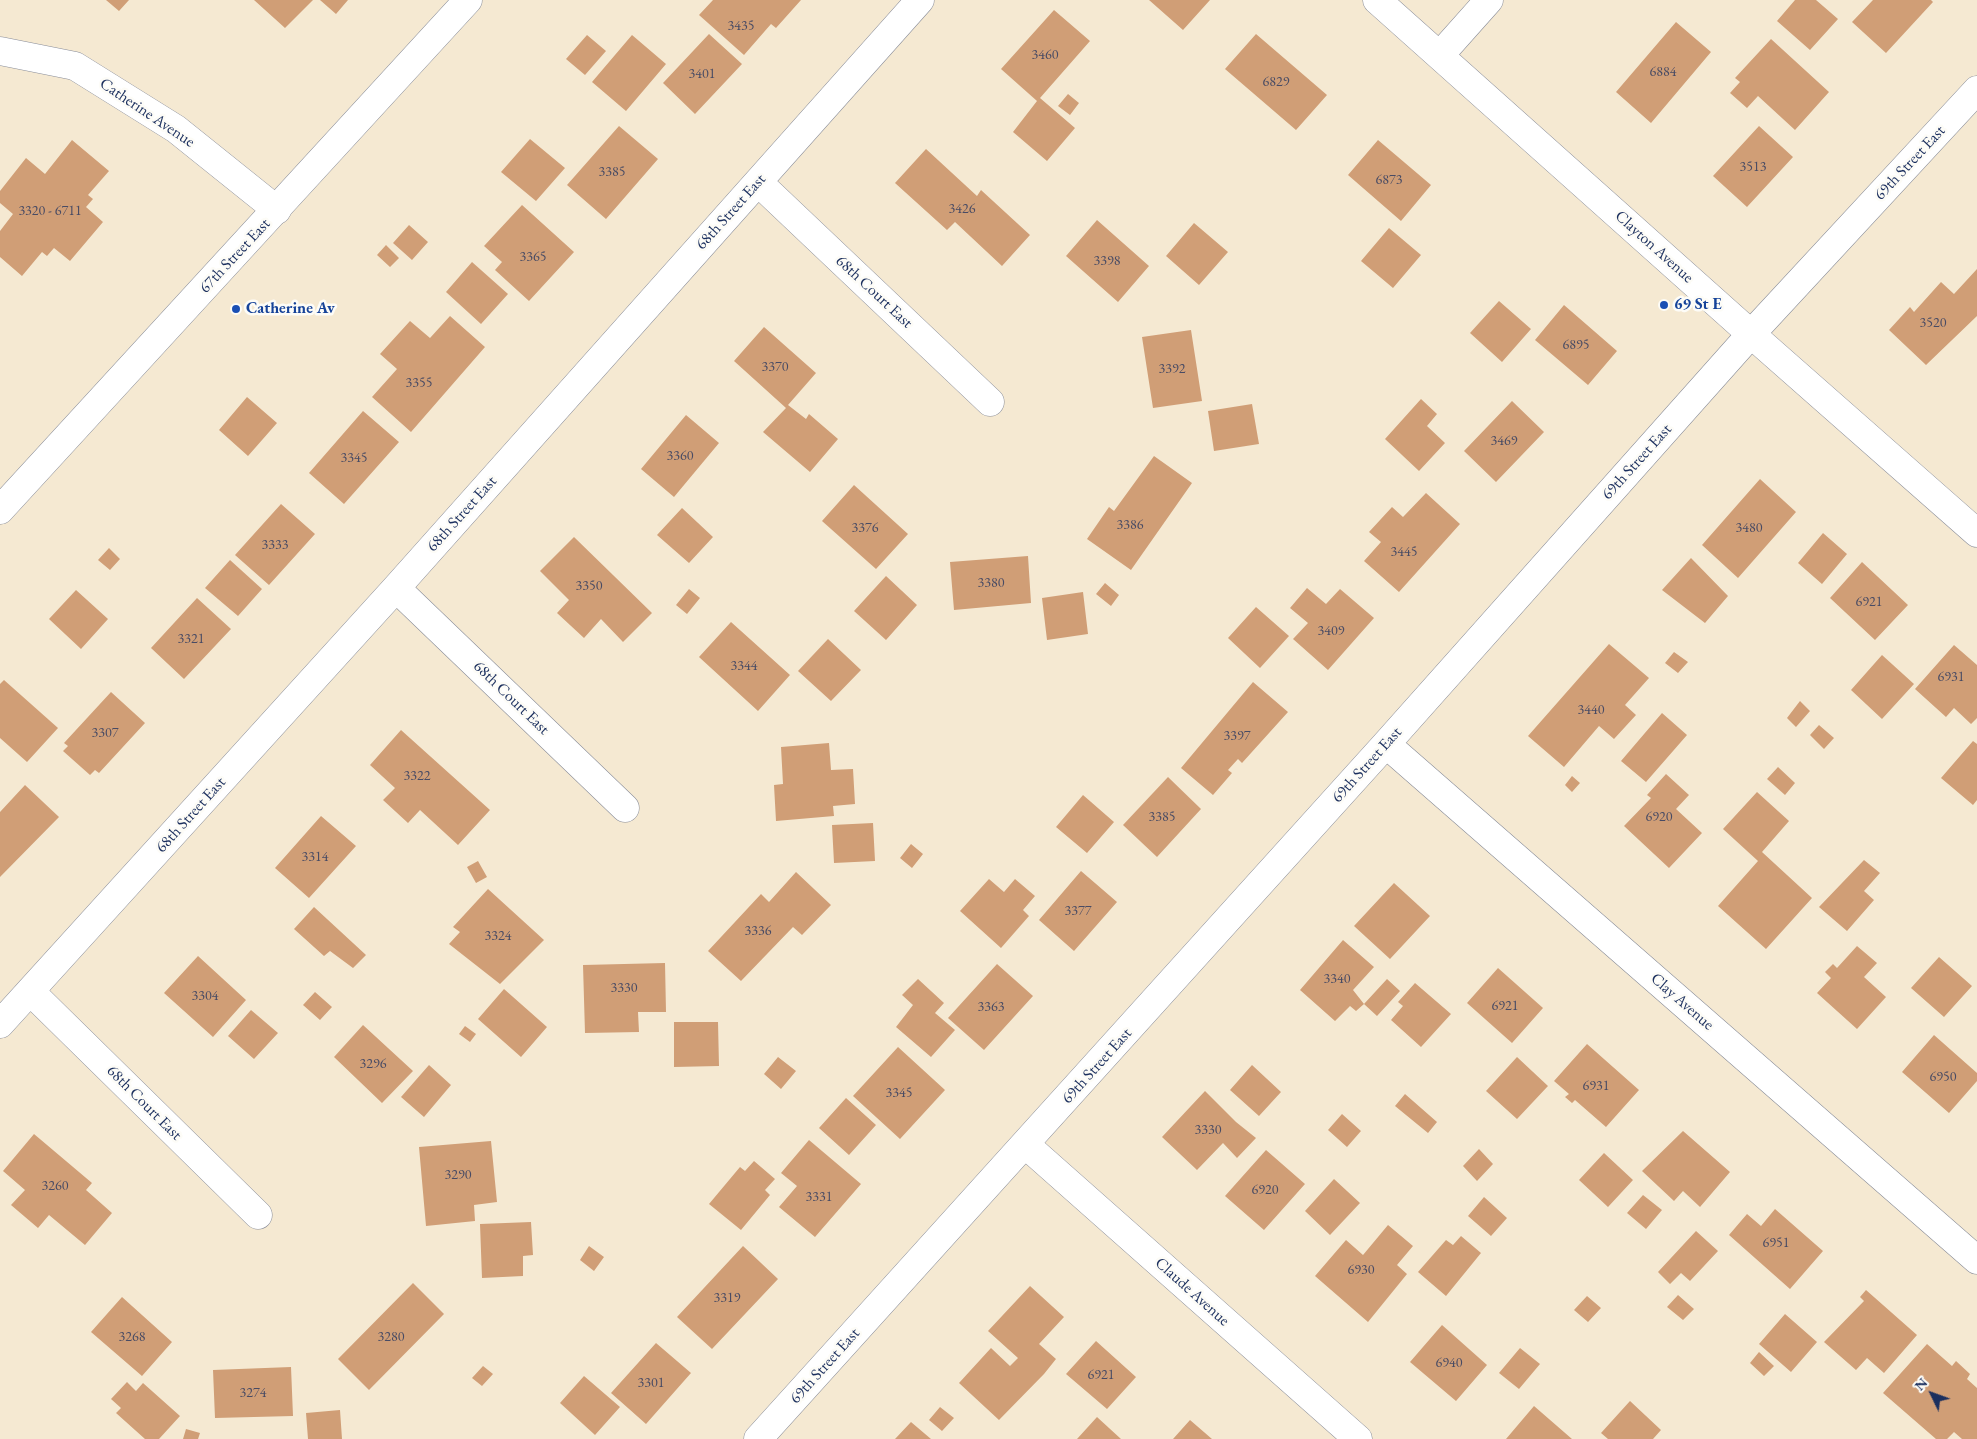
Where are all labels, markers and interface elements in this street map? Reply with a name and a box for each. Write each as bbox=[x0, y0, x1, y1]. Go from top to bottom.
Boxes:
house number: 3435 bbox=[728, 18, 754, 34]
house number: 3460 bbox=[1032, 47, 1058, 63]
house number: 6884 bbox=[1650, 64, 1676, 80]
house number: 3401 bbox=[689, 66, 715, 82]
street label: Catherine Avenue bbox=[96, 74, 198, 152]
house number: 6829 bbox=[1263, 74, 1289, 90]
street label: 69th Street East bbox=[1870, 122, 1950, 204]
house number: 3513 bbox=[1740, 159, 1766, 175]
house number: 3385 bbox=[599, 164, 625, 180]
street label: 68th Street East bbox=[692, 170, 770, 254]
house number: 6873 bbox=[1376, 172, 1402, 188]
house number: 3426 bbox=[949, 201, 975, 217]
house number: 3320 - 6711 bbox=[18, 203, 82, 219]
street label: Clayton Avenue bbox=[1611, 207, 1697, 287]
street label: 67th Street East bbox=[195, 215, 275, 297]
house number: 3365 bbox=[520, 249, 546, 265]
street label: 68th Court East bbox=[832, 251, 916, 333]
house number: 3398 bbox=[1094, 253, 1120, 269]
place label: 69 St E bbox=[1674, 295, 1722, 315]
place label: Catherine Av bbox=[246, 299, 335, 319]
marker: 69 St E bbox=[1658, 299, 1670, 311]
marker: Catherine Av bbox=[230, 303, 242, 315]
house number: 3520 bbox=[1920, 315, 1946, 331]
house number: 6895 bbox=[1563, 337, 1589, 353]
house number: 3370 bbox=[762, 359, 788, 375]
house number: 3392 bbox=[1159, 361, 1185, 377]
house number: 3355 bbox=[406, 375, 432, 391]
street label: 69th Street East bbox=[1598, 420, 1676, 504]
house number: 3469 bbox=[1491, 433, 1517, 449]
house number: 3360 bbox=[667, 448, 693, 464]
house number: 3345 bbox=[341, 450, 367, 466]
street label: 68th Street East bbox=[423, 472, 501, 556]
house number: 3386 bbox=[1117, 517, 1143, 533]
house number: 3376 bbox=[852, 520, 878, 536]
house number: 3480 bbox=[1736, 520, 1762, 536]
house number: 3333 bbox=[262, 537, 288, 553]
house number: 3445 bbox=[1391, 544, 1417, 560]
house number: 3380 bbox=[978, 575, 1004, 591]
house number: 3350 bbox=[576, 578, 602, 594]
house number: 6921 bbox=[1856, 594, 1882, 610]
house number: 3409 bbox=[1318, 623, 1344, 639]
house number: 3321 bbox=[178, 631, 204, 647]
street label: 68th Court East bbox=[469, 657, 553, 739]
house number: 3344 bbox=[731, 658, 757, 674]
house number: 6931 bbox=[1938, 669, 1964, 685]
house number: 3440 bbox=[1578, 702, 1604, 718]
street label: 69th Street East bbox=[1328, 723, 1406, 807]
house number: 3307 bbox=[92, 725, 118, 741]
house number: 3397 bbox=[1224, 728, 1250, 744]
house number: 3322 bbox=[404, 768, 430, 784]
street label: 68th Street East bbox=[152, 773, 230, 857]
house number: 3385 bbox=[1149, 809, 1175, 825]
house number: 6920 bbox=[1646, 809, 1672, 825]
house number: 3314 bbox=[302, 849, 328, 865]
house number: 3377 bbox=[1065, 903, 1091, 919]
house number: 3336 bbox=[745, 923, 771, 939]
house number: 3324 bbox=[485, 928, 511, 944]
street label: Clay Avenue bbox=[1646, 969, 1718, 1035]
house number: 3340 bbox=[1324, 971, 1350, 987]
house number: 3330 bbox=[611, 980, 637, 996]
house number: 3304 bbox=[192, 988, 218, 1004]
house number: 6921 bbox=[1492, 998, 1518, 1014]
house number: 3363 bbox=[978, 999, 1004, 1015]
street label: 69th Street East bbox=[1058, 1024, 1136, 1108]
house number: 3296 bbox=[360, 1056, 386, 1072]
street label: 68th Court East bbox=[102, 1061, 186, 1145]
house number: 6950 bbox=[1930, 1069, 1956, 1085]
house number: 6931 bbox=[1583, 1078, 1609, 1094]
house number: 3345 bbox=[886, 1085, 912, 1101]
house number: 3330 bbox=[1195, 1122, 1221, 1138]
house number: 3290 bbox=[445, 1167, 471, 1183]
house number: 3260 bbox=[42, 1178, 68, 1194]
house number: 6920 bbox=[1252, 1182, 1278, 1198]
house number: 3331 bbox=[806, 1189, 832, 1205]
house number: 6951 bbox=[1763, 1235, 1789, 1251]
street label: Claude Avenue bbox=[1151, 1254, 1233, 1330]
house number: 6930 bbox=[1348, 1262, 1374, 1278]
house number: 3319 bbox=[714, 1290, 740, 1306]
street label: 69th Street East bbox=[786, 1324, 864, 1408]
house number: 3268 bbox=[119, 1329, 145, 1345]
house number: 3280 bbox=[378, 1329, 404, 1345]
house number: 6940 bbox=[1436, 1355, 1462, 1371]
house number: 6921 bbox=[1088, 1367, 1114, 1383]
north arrow bbox=[1907, 1369, 1957, 1419]
text: N bbox=[1910, 1374, 1931, 1394]
house number: 3301 bbox=[638, 1375, 664, 1391]
house number: 3274 bbox=[240, 1385, 266, 1401]

